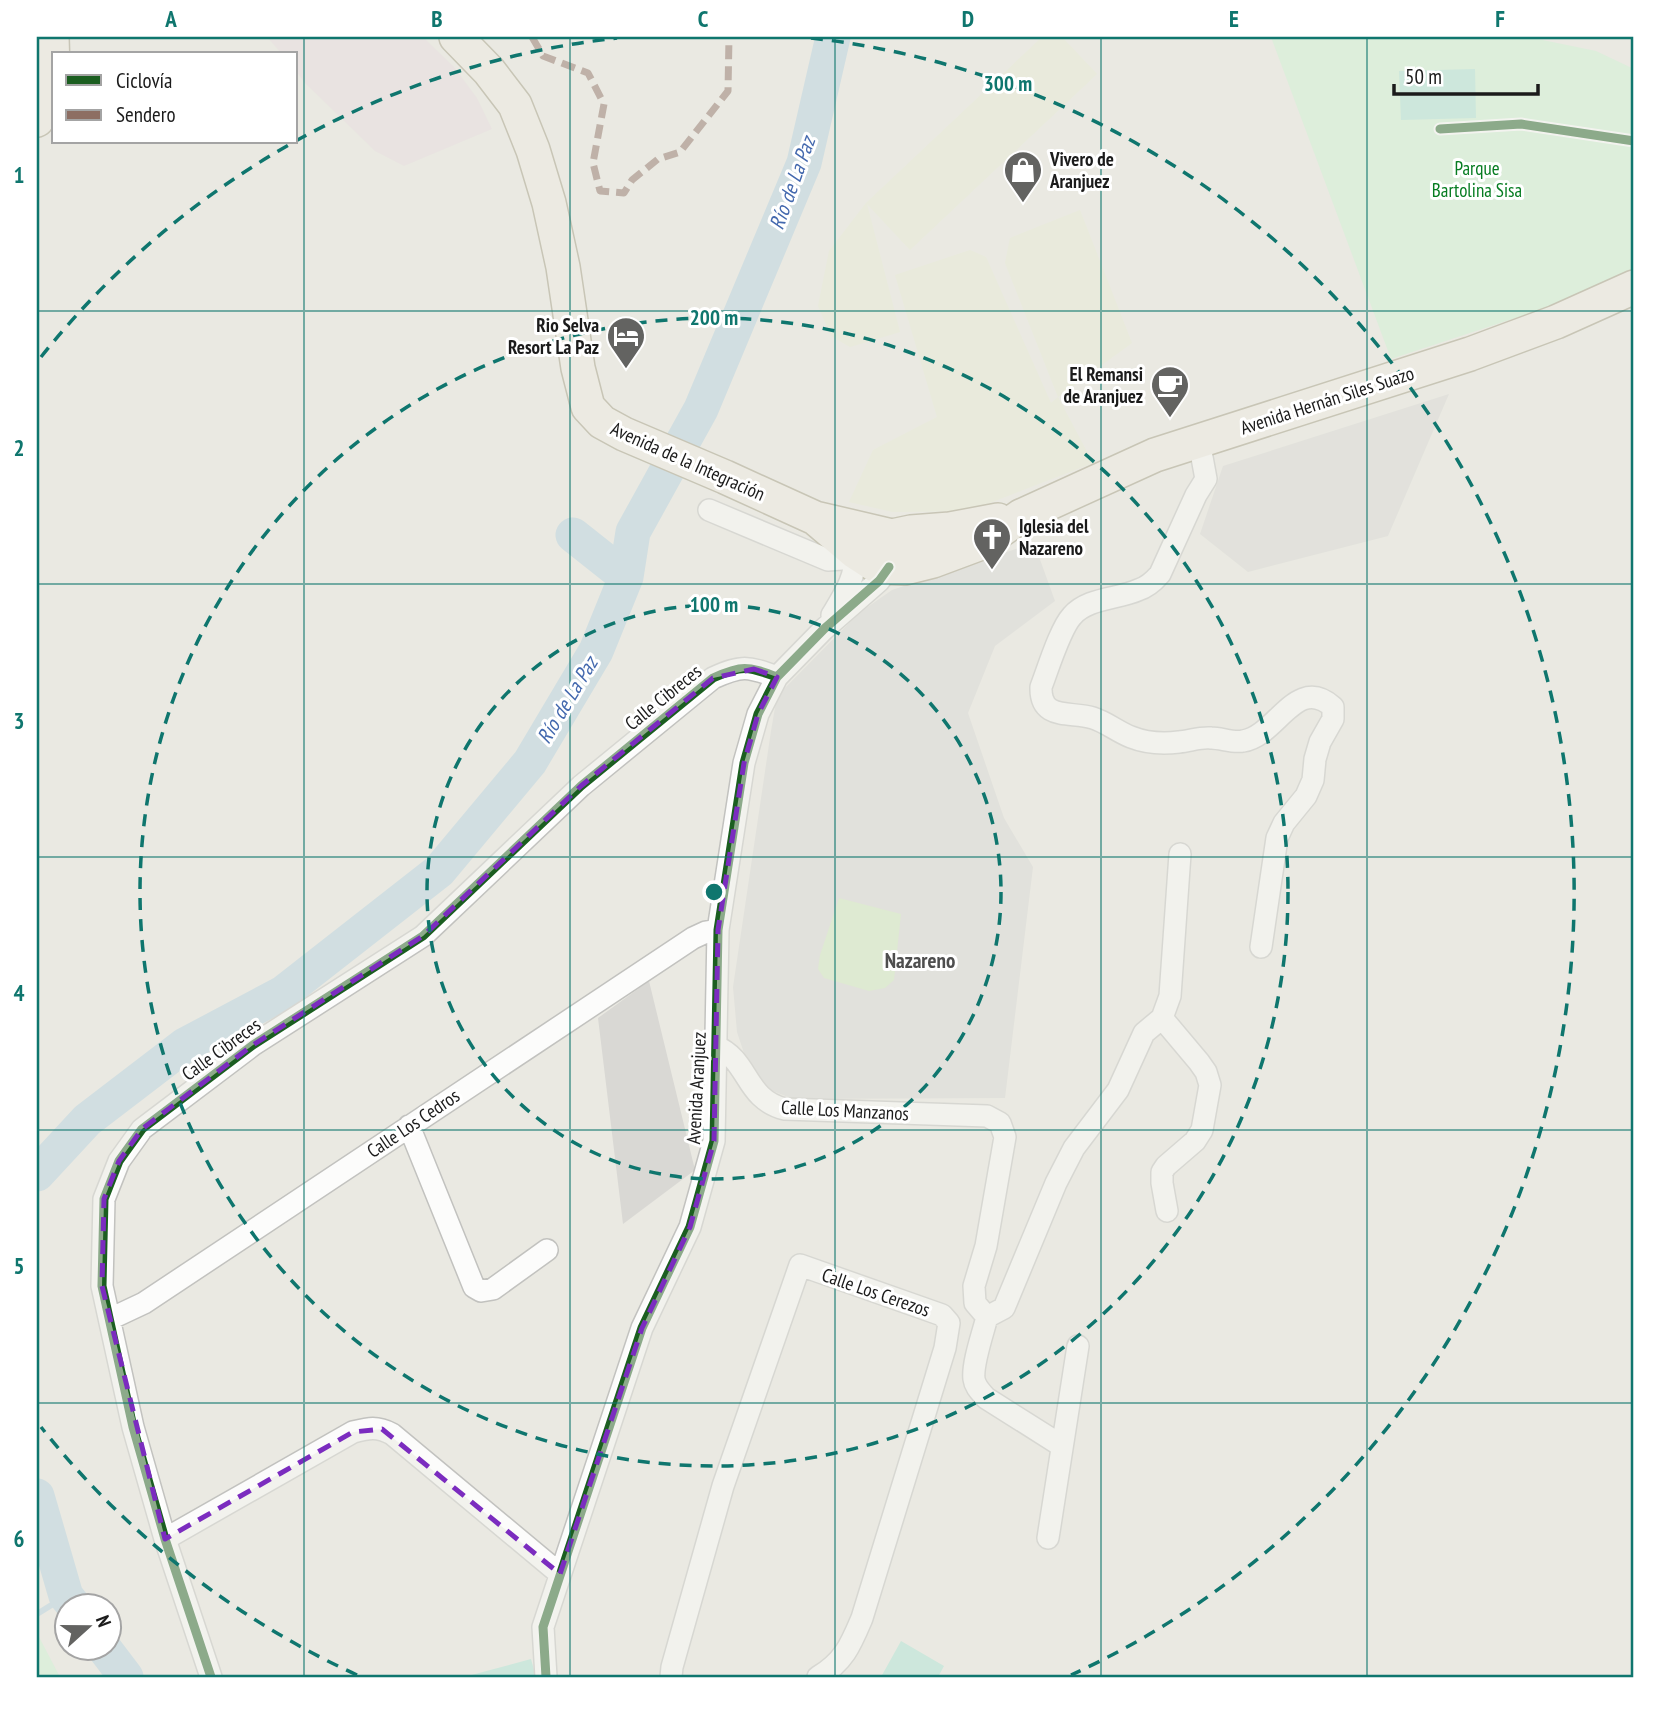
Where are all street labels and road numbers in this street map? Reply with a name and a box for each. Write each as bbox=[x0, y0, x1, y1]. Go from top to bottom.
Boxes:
street label: Avenida Hernán Siles Suazo bbox=[1237, 361, 1417, 439]
street label: Avenida de la Integración bbox=[607, 416, 769, 506]
street label: Calle Cibreces bbox=[620, 659, 706, 735]
street label: Calle Cibreces bbox=[177, 1012, 265, 1086]
street label: Avenida Aranjuez bbox=[681, 1031, 711, 1145]
street label: Calle Los Cedros bbox=[362, 1083, 464, 1163]
street label: Calle Los Manzanos bbox=[780, 1095, 910, 1125]
street label: Calle Los Cerezos bbox=[819, 1262, 933, 1322]

